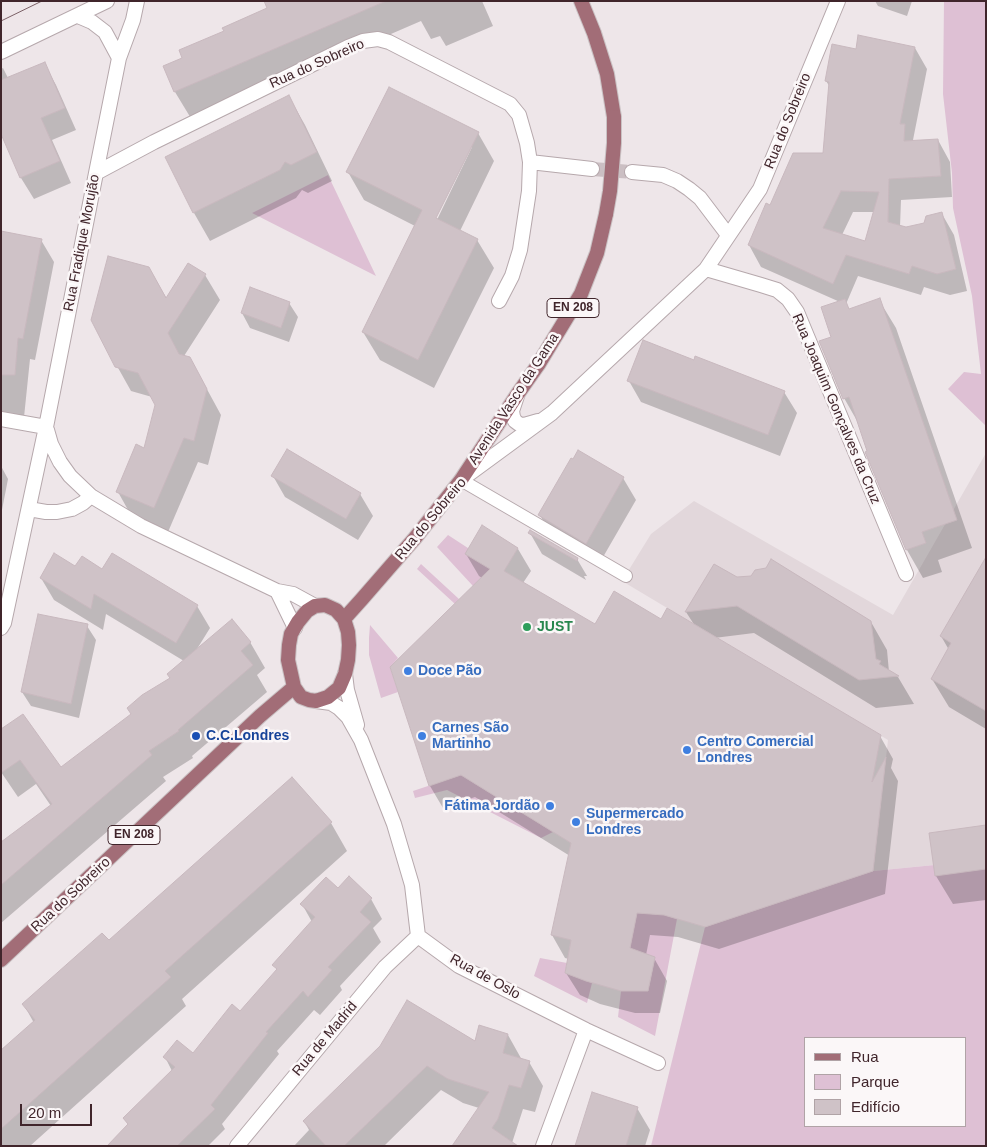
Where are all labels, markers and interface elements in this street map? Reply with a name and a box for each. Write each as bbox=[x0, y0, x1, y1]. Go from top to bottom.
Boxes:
street label: Rua do Sobreiro bbox=[267, 36, 367, 92]
street label: Rua do Sobreiro bbox=[761, 71, 815, 171]
street label: Rua Fradique Morujão bbox=[60, 173, 104, 313]
road number: EN 208 bbox=[547, 298, 599, 318]
street label: Rua Joaquim Gonçalves da Cruz bbox=[788, 311, 884, 507]
street label: Avenida Vasco da Gama bbox=[465, 330, 563, 468]
street label: Rua do Sobreiro bbox=[392, 475, 470, 563]
place label: JUST bbox=[537, 619, 573, 635]
marker: JUST bbox=[521, 621, 533, 633]
place label: Doce Pão bbox=[418, 663, 482, 679]
marker: Doce Pão bbox=[402, 665, 414, 677]
place label: Carnes São Martinho bbox=[432, 720, 509, 752]
place label: C.C.Londres bbox=[206, 728, 289, 744]
marker: C.C.Londres bbox=[190, 730, 202, 742]
marker: Carnes São Martinho bbox=[416, 730, 428, 742]
place label: Centro Comercial Londres bbox=[697, 734, 814, 766]
marker: Centro Comercial Londres bbox=[681, 744, 693, 756]
place label: Fátima Jordão bbox=[444, 798, 540, 814]
marker: Fátima Jordão bbox=[544, 800, 556, 812]
place label: Supermercado Londres bbox=[586, 806, 684, 839]
marker: Supermercado Londres bbox=[570, 816, 582, 828]
road number: EN 208 bbox=[108, 826, 160, 844]
street label: Rua do Sobreiro bbox=[28, 854, 114, 936]
street label: Rua de Oslo bbox=[447, 951, 523, 1003]
street label: Rua de Madrid bbox=[289, 998, 361, 1080]
legend bbox=[804, 1037, 967, 1127]
text: Rua bbox=[851, 1048, 879, 1065]
text: Parque bbox=[851, 1073, 899, 1090]
scale bar bbox=[22, 1094, 95, 1126]
text: Edifício bbox=[851, 1098, 900, 1115]
text: 20 m bbox=[28, 1104, 61, 1121]

